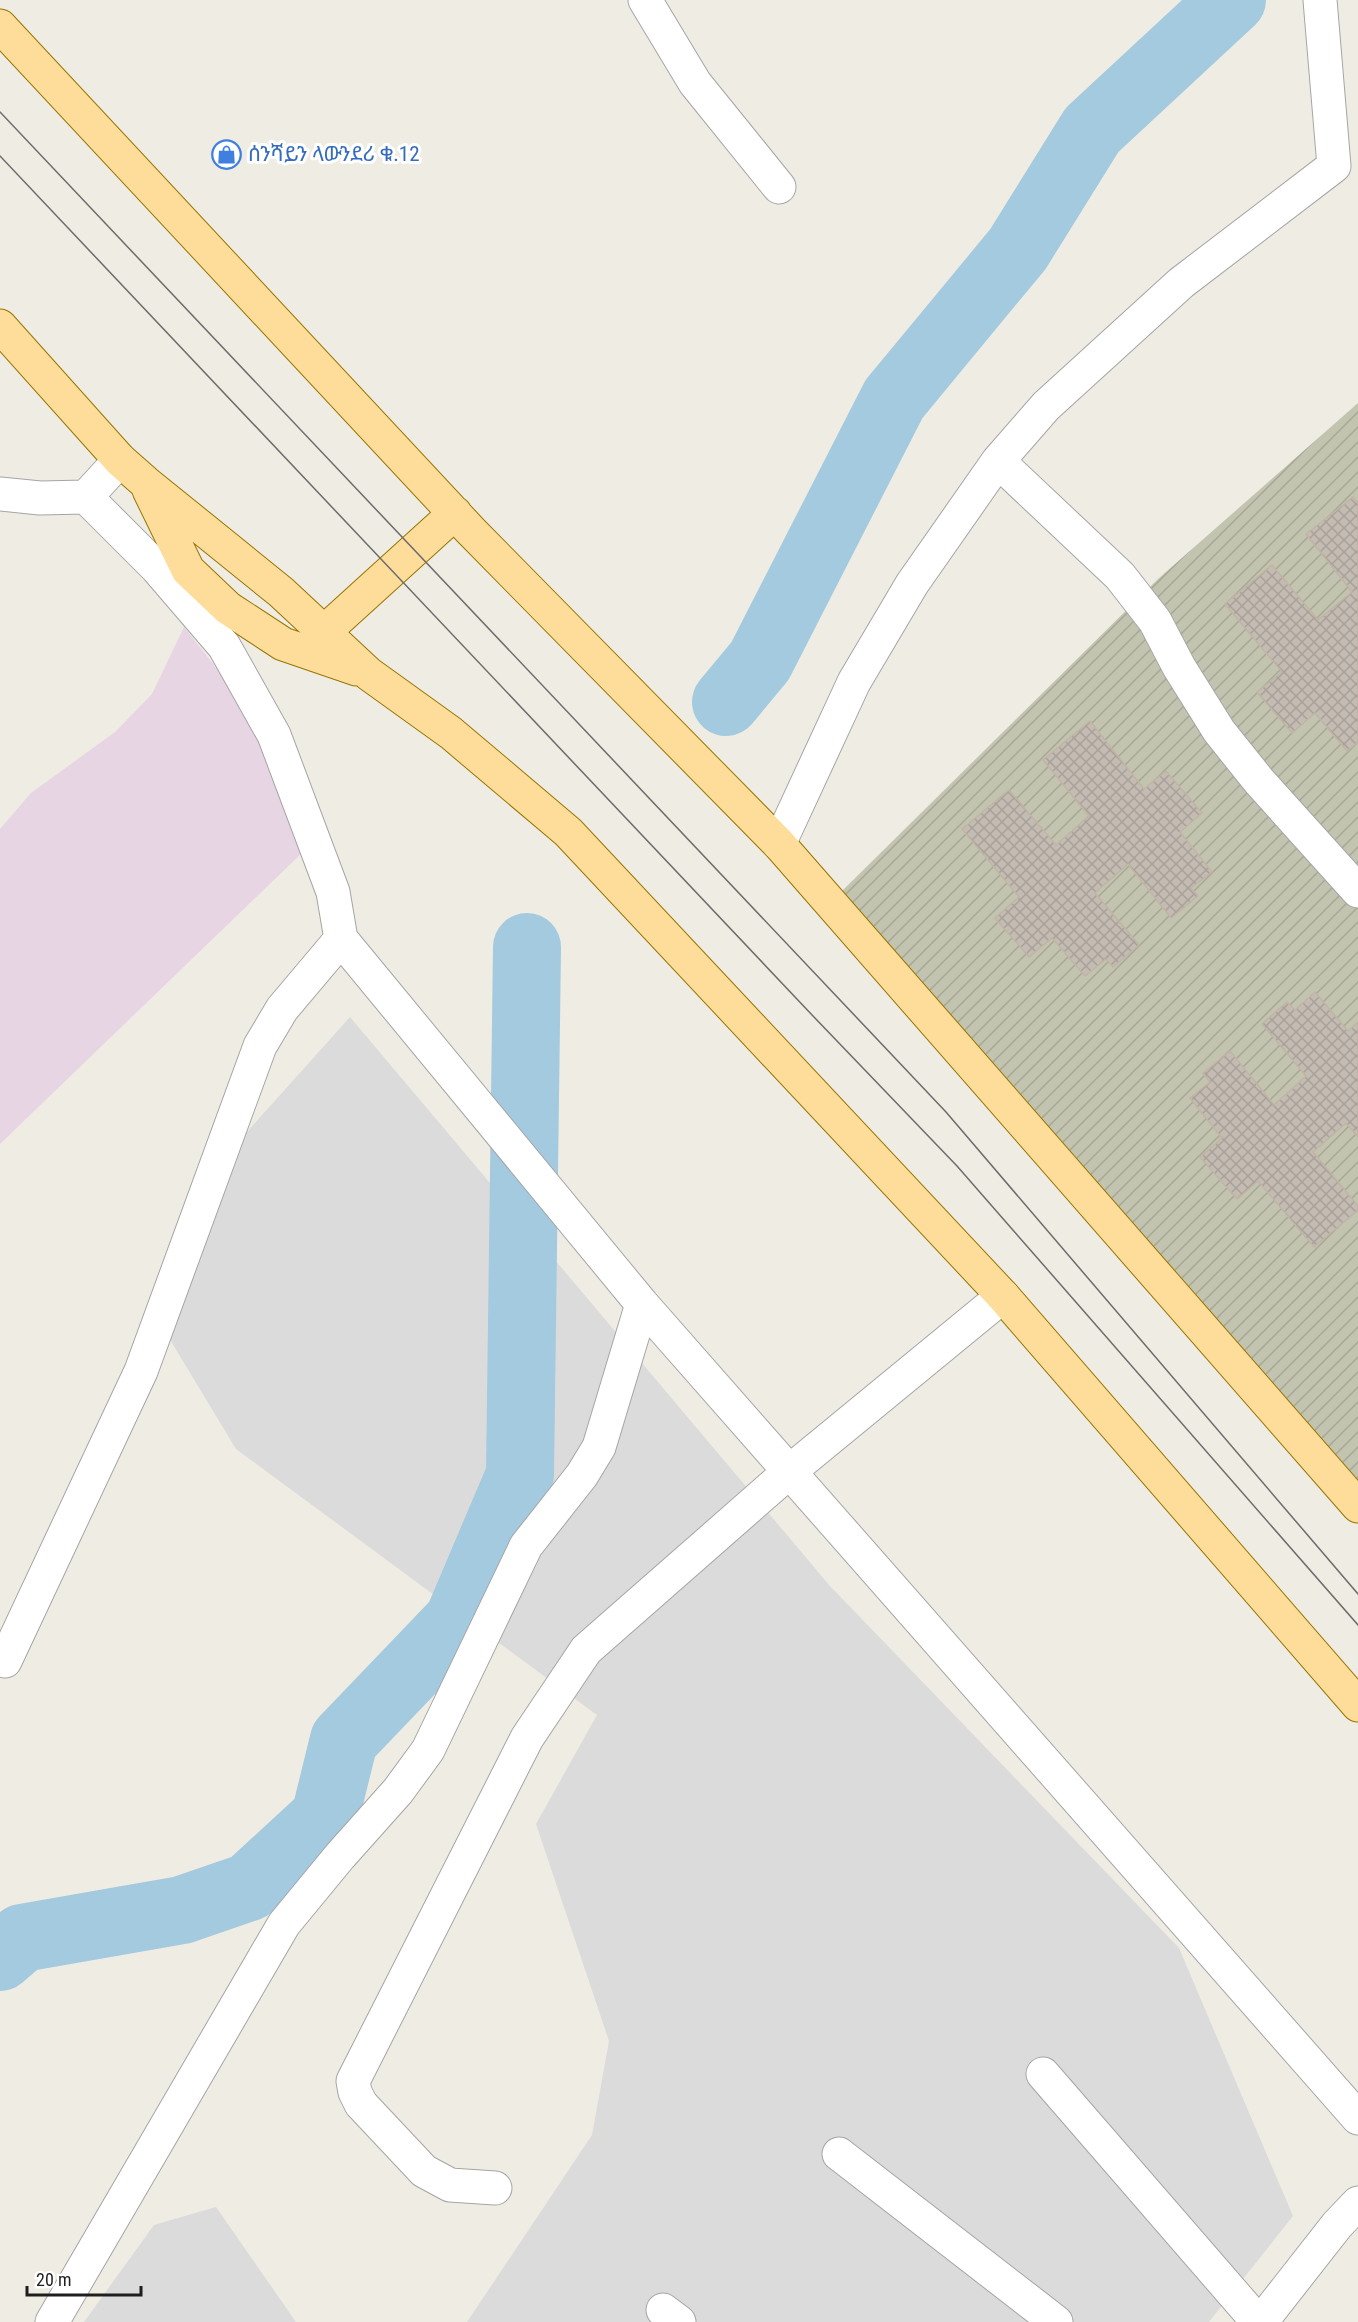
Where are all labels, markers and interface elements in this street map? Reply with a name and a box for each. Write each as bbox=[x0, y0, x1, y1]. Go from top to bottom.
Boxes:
shop icon: ሰንሻይን ላውንደሪ ቁ.12 bbox=[211, 138, 243, 170]
place label: ሰንሻይን ላውንደሪ ቁ.12 bbox=[248, 142, 420, 166]
scale bar bbox=[27, 2259, 141, 2297]
text: 20 m bbox=[36, 2269, 71, 2290]

